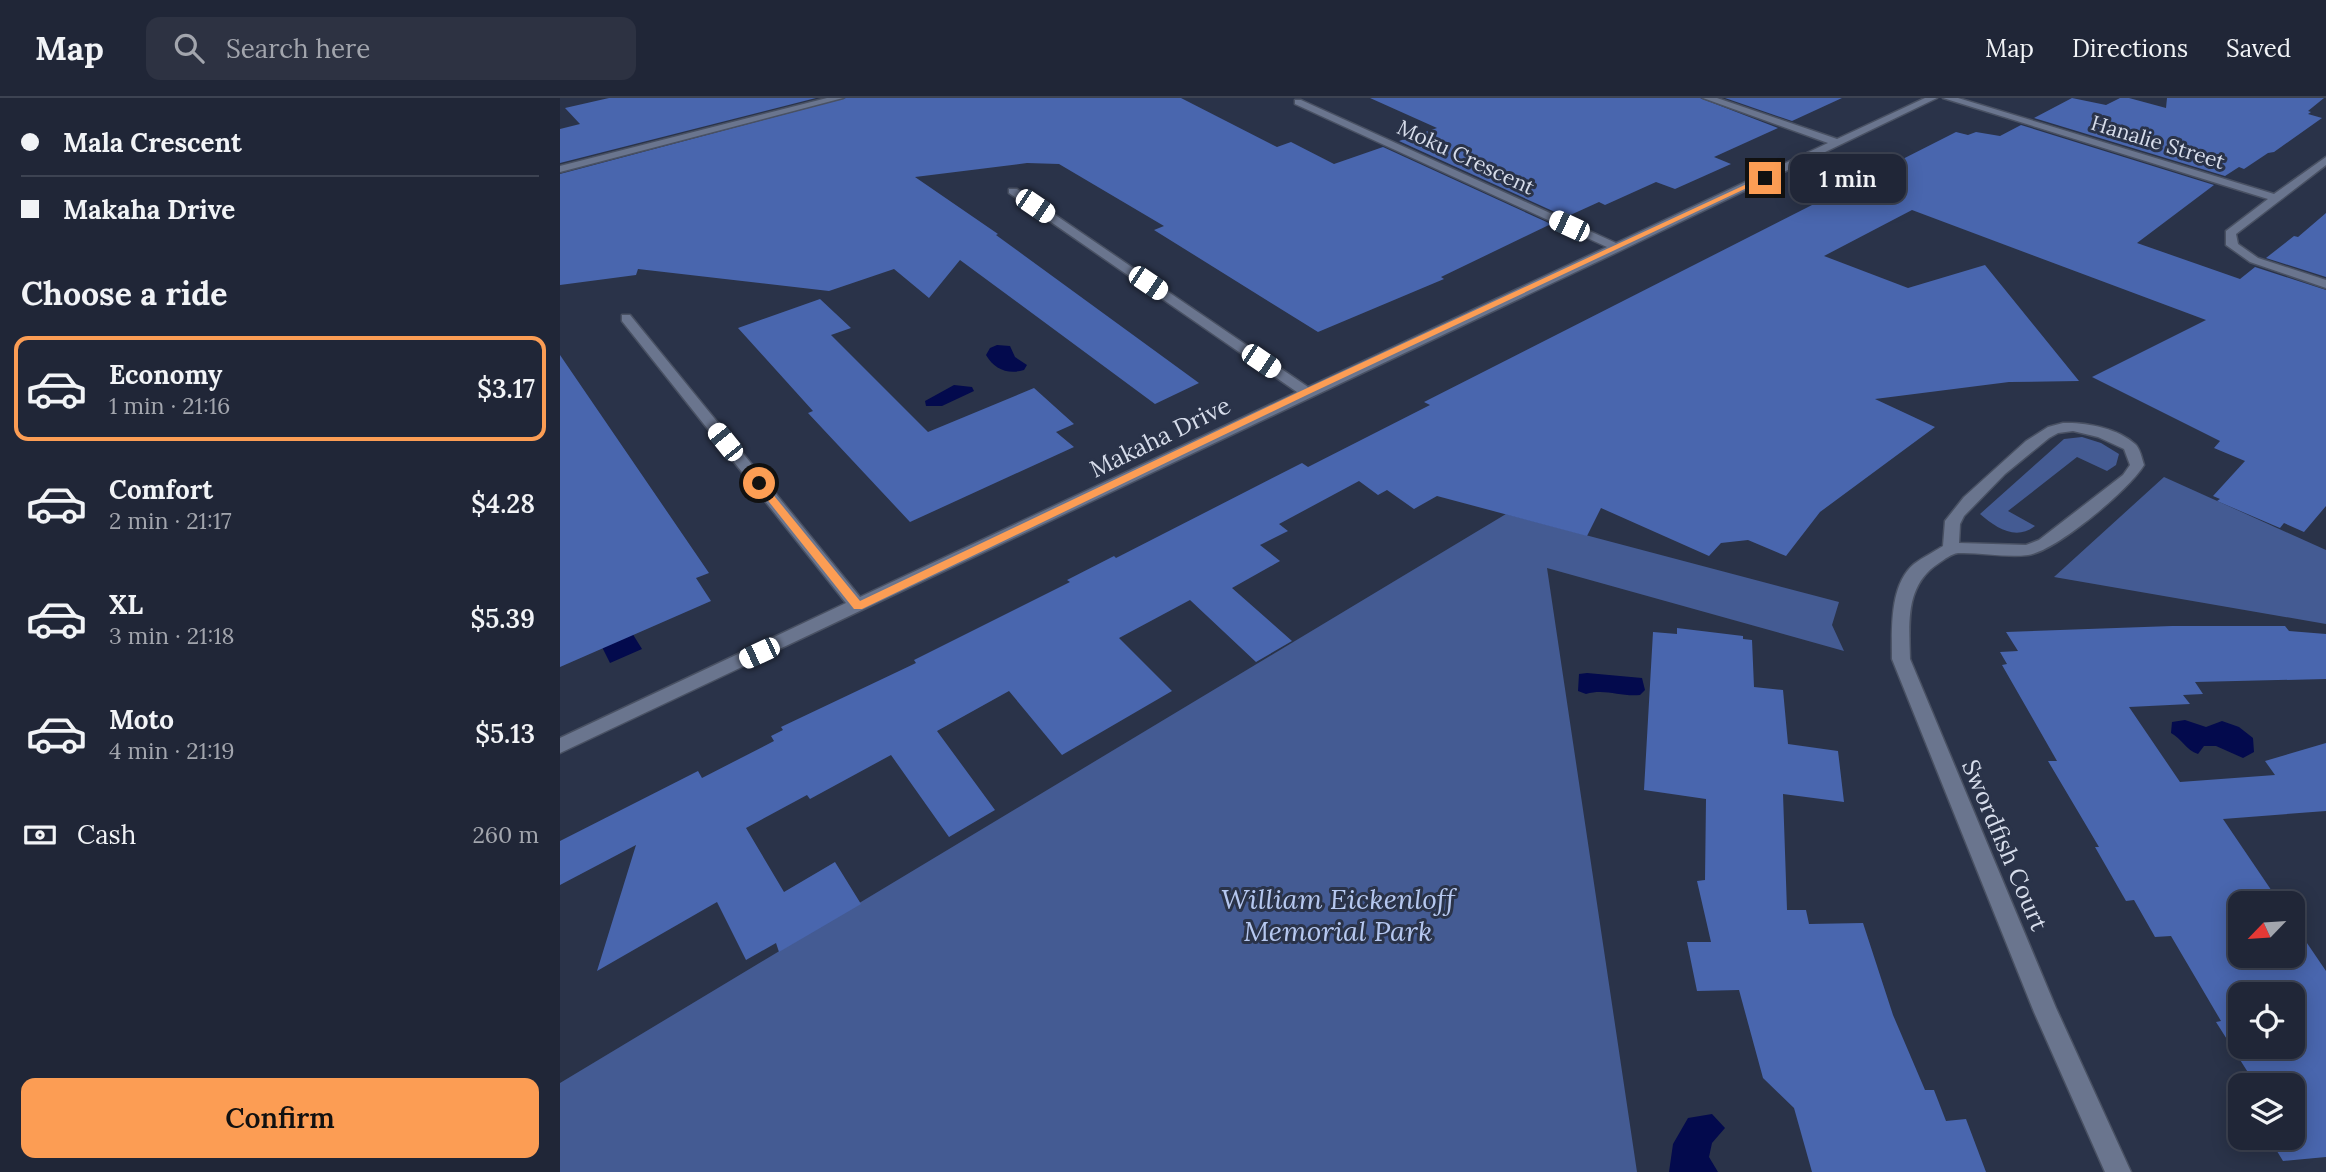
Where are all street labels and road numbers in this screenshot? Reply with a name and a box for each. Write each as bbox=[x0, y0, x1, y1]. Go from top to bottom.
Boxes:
street label: Hanalie Street bbox=[2088, 109, 2229, 175]
street label: Moku Crescent bbox=[1393, 113, 1540, 201]
street label: Makaha Drive bbox=[1085, 390, 1235, 484]
street label: Swordfish Court bbox=[1955, 755, 2055, 936]

